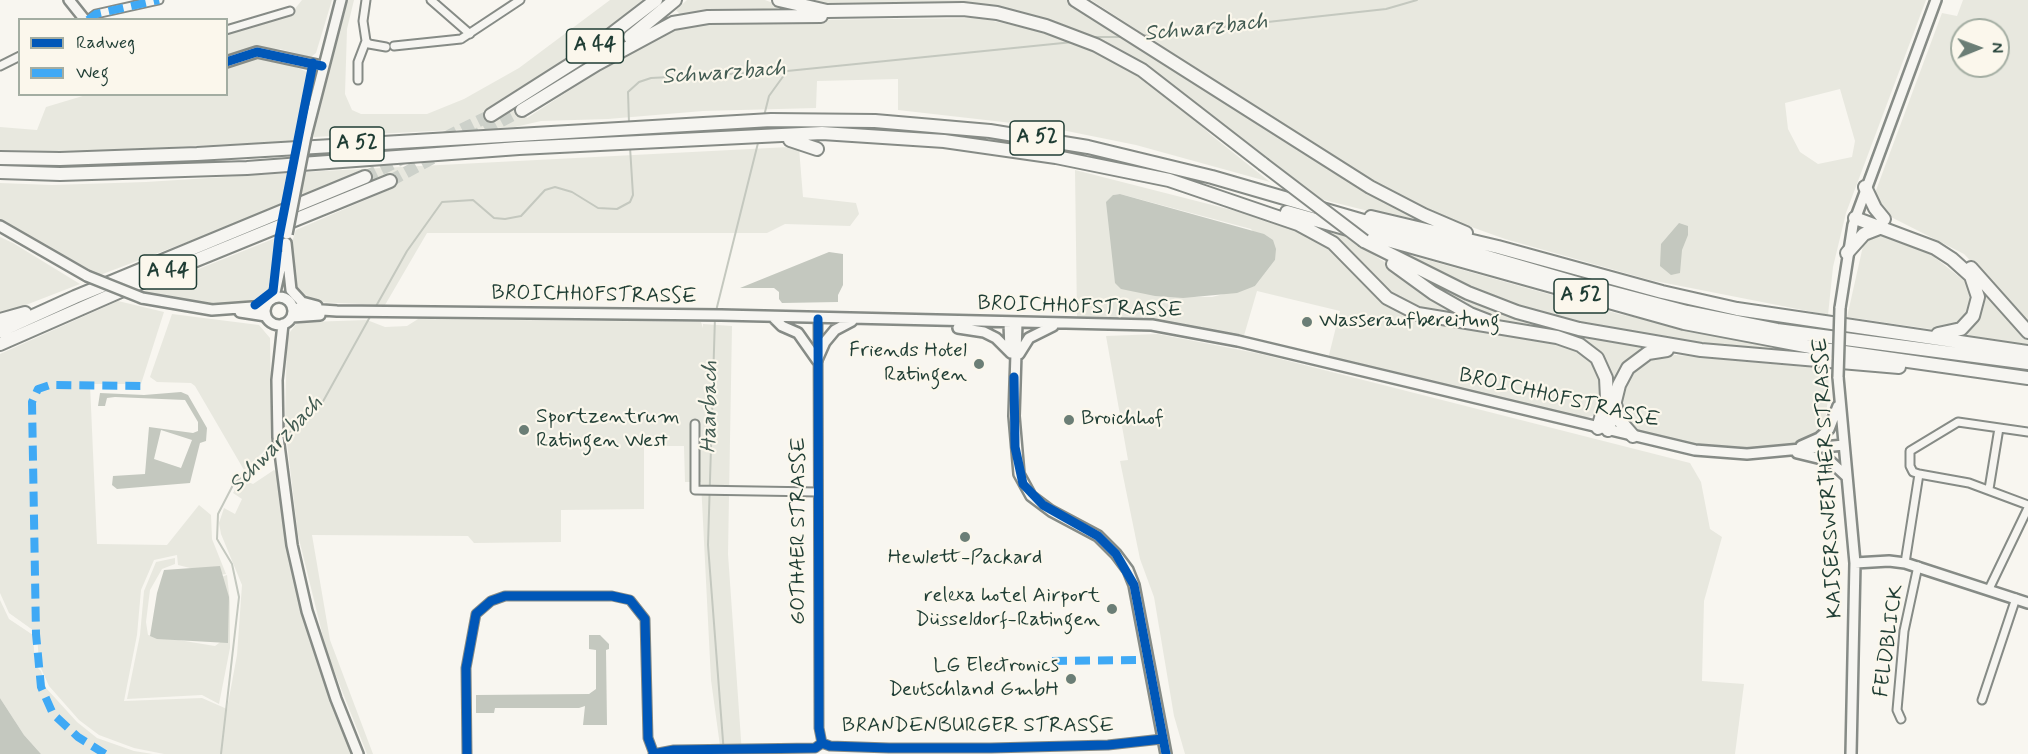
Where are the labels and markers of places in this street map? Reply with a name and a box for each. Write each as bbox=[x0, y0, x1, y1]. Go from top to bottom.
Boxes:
place label: Wasseraufbereitung bbox=[1319, 309, 1500, 335]
marker: Wasseraufbereitung bbox=[1300, 315, 1314, 329]
place label: Friends Hotel Ratingen bbox=[849, 339, 967, 389]
marker: Friends Hotel Ratingen bbox=[972, 357, 986, 371]
place label: Sportzentrum Ratingen West bbox=[536, 405, 680, 455]
place label: Broichhof bbox=[1081, 407, 1164, 433]
marker: Broichhof bbox=[1062, 413, 1076, 427]
marker: Sportzentrum Ratingen West bbox=[517, 423, 531, 437]
marker: Hewlett-Packard bbox=[958, 530, 972, 544]
place label: Hewlett-Packard bbox=[888, 546, 1042, 572]
place label: relexa hotel Airport Düsseldorf-Ratingen bbox=[915, 584, 1100, 634]
marker: relexa hotel Airport Düsseldorf-Ratingen bbox=[1105, 602, 1119, 616]
place label: LG Electronics Deutschland GmbH bbox=[888, 654, 1059, 704]
marker: LG Electronics Deutschland GmbH bbox=[1064, 672, 1078, 686]

